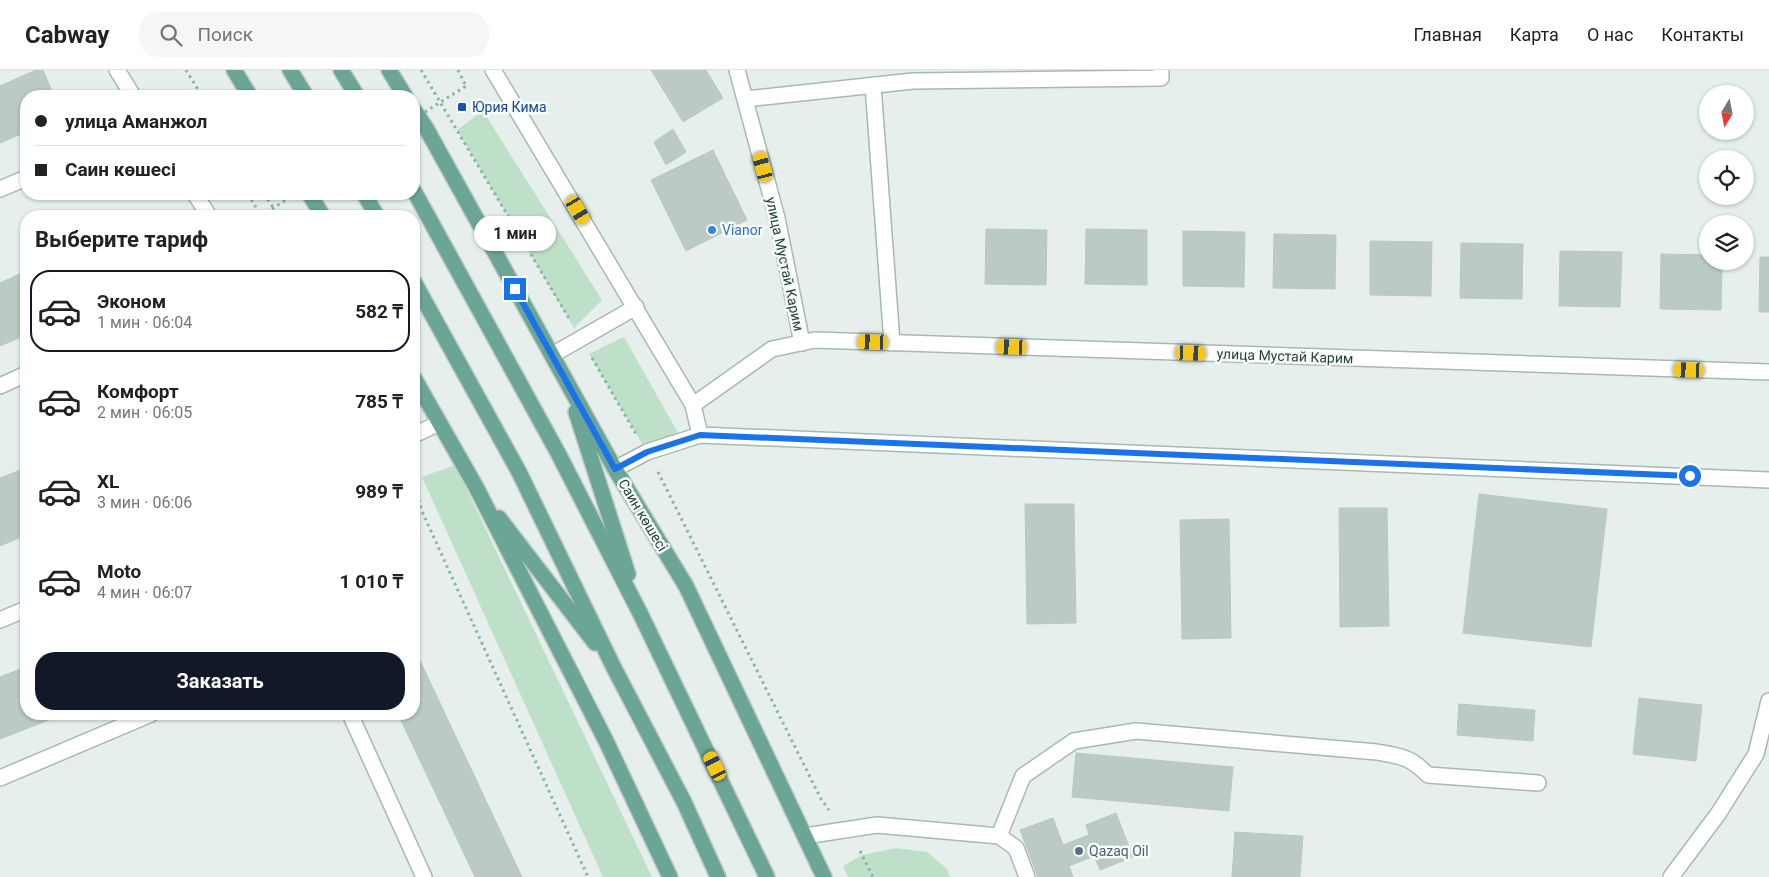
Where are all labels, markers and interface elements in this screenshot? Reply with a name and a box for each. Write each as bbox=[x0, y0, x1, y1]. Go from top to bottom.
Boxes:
search box bbox=[139, 12, 489, 57]
text: Cabway bbox=[25, 21, 109, 49]
icon: search bbox=[157, 21, 185, 49]
text: Поиск bbox=[197, 23, 253, 46]
text: Главная bbox=[1413, 24, 1482, 45]
text: Карта bbox=[1510, 24, 1559, 45]
text: О нас bbox=[1587, 24, 1633, 45]
text: Контакты bbox=[1661, 24, 1744, 45]
north arrow bbox=[1699, 85, 1754, 140]
map controls bbox=[1699, 85, 1754, 270]
place label: Юрия Кима bbox=[472, 99, 547, 115]
marker: Юрия Кима bbox=[456, 101, 468, 113]
text: улица Аманжол bbox=[65, 110, 207, 133]
button: locate bbox=[1699, 150, 1754, 205]
car bbox=[751, 151, 774, 183]
text: Саин көшесі bbox=[65, 158, 176, 181]
car bbox=[563, 193, 592, 227]
street label: улица Мустай Карим bbox=[763, 195, 807, 333]
button: layers bbox=[1699, 215, 1754, 270]
callout: 1 мин bbox=[474, 216, 556, 252]
place label: Vianor bbox=[722, 222, 763, 238]
text: 1 мин bbox=[493, 224, 537, 243]
marker: Vianor bbox=[706, 224, 718, 236]
text: Выберите тариф bbox=[35, 227, 208, 252]
route end bbox=[504, 278, 526, 300]
icon: car bbox=[37, 289, 82, 334]
text: Эконом bbox=[97, 290, 166, 313]
text: 582 ₸ bbox=[355, 300, 403, 323]
text: 1 мин · 06:04 bbox=[97, 313, 192, 332]
car bbox=[857, 334, 888, 350]
car bbox=[996, 339, 1027, 355]
car bbox=[1175, 345, 1206, 361]
street label: улица Мустай Карим bbox=[1216, 346, 1354, 366]
car bbox=[1673, 362, 1704, 378]
icon: car bbox=[37, 379, 82, 424]
text: Комфорт bbox=[97, 380, 179, 403]
text: 785 ₸ bbox=[355, 390, 403, 413]
text: 2 мин · 06:05 bbox=[97, 403, 192, 422]
route start bbox=[1679, 465, 1701, 487]
icon: car bbox=[37, 469, 82, 514]
text: XL bbox=[97, 470, 119, 493]
street label: Саин көшесі bbox=[615, 476, 671, 554]
text: 989 ₸ bbox=[355, 480, 403, 503]
text: 3 мин · 06:06 bbox=[97, 493, 192, 512]
icon: car bbox=[37, 559, 82, 604]
text: Moto bbox=[97, 560, 141, 583]
text: 1 010 ₸ bbox=[340, 570, 403, 593]
text: 4 мин · 06:07 bbox=[97, 583, 192, 602]
button: Заказать bbox=[35, 652, 405, 710]
car bbox=[701, 749, 728, 783]
place label: Qazaq Oil bbox=[1089, 843, 1149, 859]
marker: Qazaq Oil bbox=[1073, 845, 1085, 857]

